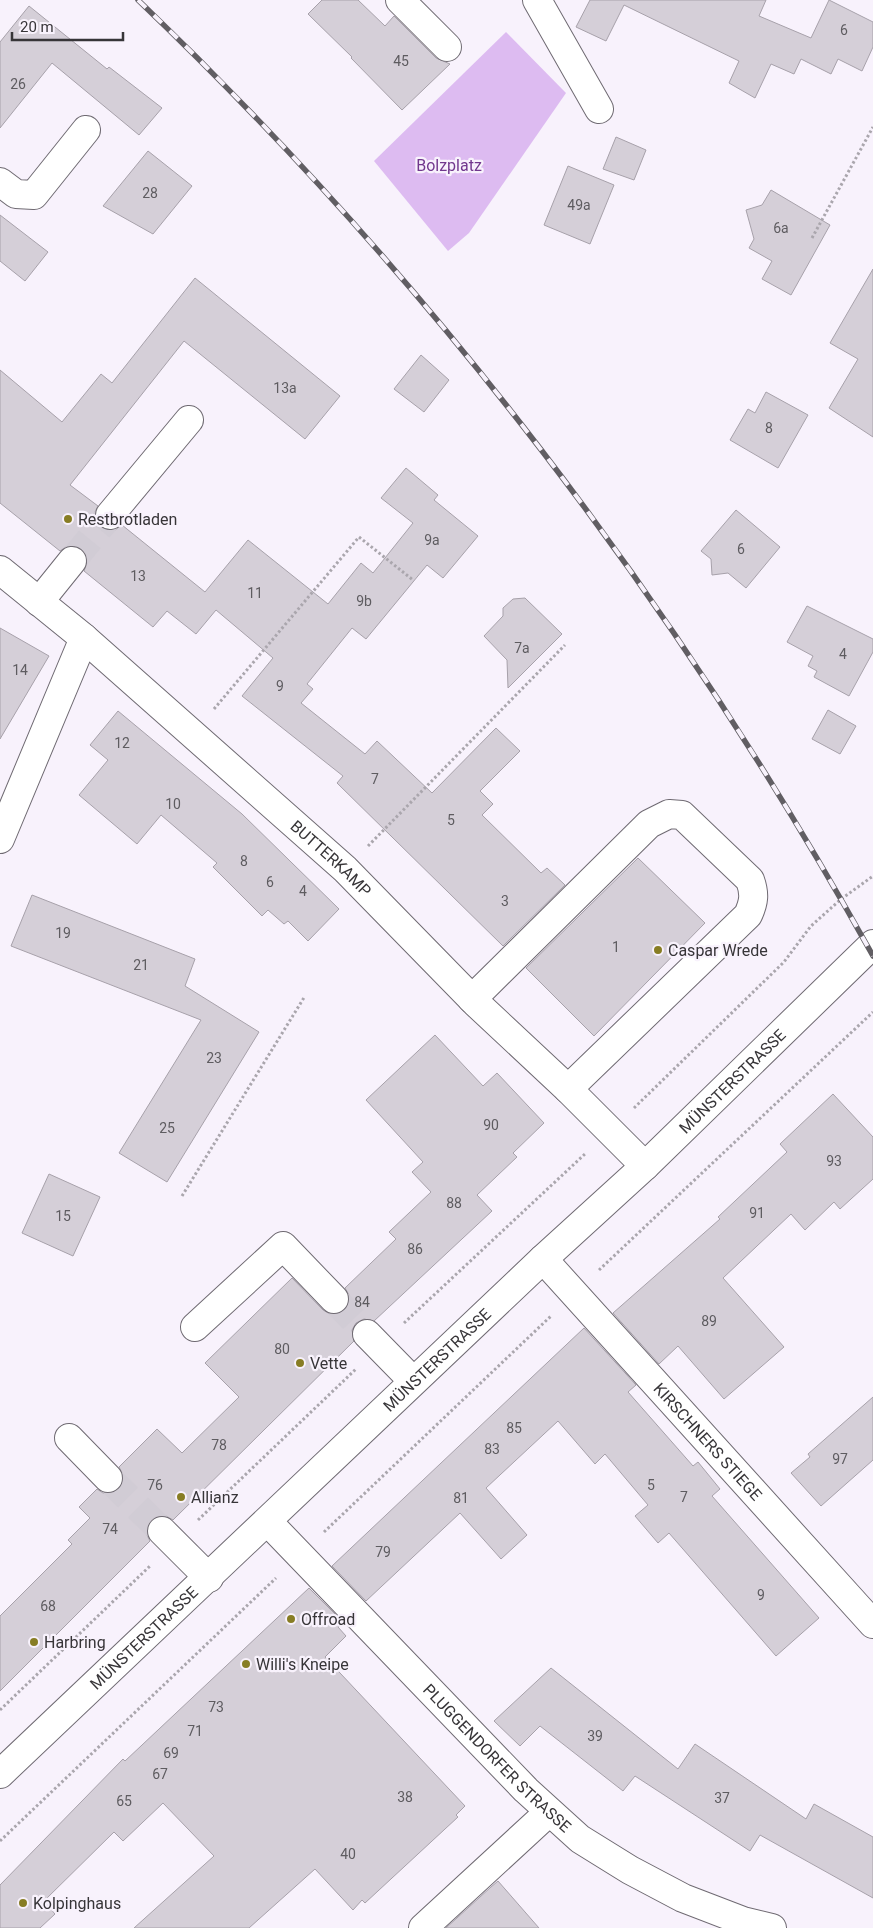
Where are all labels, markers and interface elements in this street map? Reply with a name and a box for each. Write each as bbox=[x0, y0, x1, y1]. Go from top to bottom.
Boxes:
scale bar bbox=[12, 10, 124, 42]
text: 20 m bbox=[20, 18, 54, 36]
house number: 6 bbox=[840, 22, 848, 38]
house number: 45 bbox=[393, 53, 409, 69]
house number: 26 bbox=[10, 76, 26, 92]
park label: Bolzplatz bbox=[416, 156, 482, 175]
house number: 28 bbox=[142, 185, 158, 201]
house number: 49a bbox=[567, 197, 591, 213]
house number: 6a bbox=[773, 220, 789, 236]
house number: 13a bbox=[273, 380, 297, 396]
house number: 8 bbox=[765, 420, 773, 436]
place label: Restbrotladen bbox=[78, 510, 177, 529]
marker: Restbrotladen bbox=[62, 513, 74, 525]
house number: 9a bbox=[424, 532, 440, 548]
house number: 6 bbox=[737, 541, 745, 557]
house number: 13 bbox=[130, 568, 146, 584]
house number: 11 bbox=[247, 585, 263, 601]
house number: 9b bbox=[356, 593, 372, 609]
house number: 7a bbox=[514, 640, 530, 656]
house number: 4 bbox=[839, 646, 847, 662]
house number: 14 bbox=[12, 662, 28, 678]
house number: 9 bbox=[276, 678, 284, 694]
house number: 12 bbox=[114, 735, 130, 751]
house number: 7 bbox=[371, 771, 379, 787]
house number: 10 bbox=[165, 796, 181, 812]
house number: 5 bbox=[447, 812, 455, 828]
street label: BUTTERKAMP bbox=[287, 816, 375, 900]
house number: 8 bbox=[240, 853, 248, 869]
house number: 6 bbox=[266, 874, 274, 890]
house number: 4 bbox=[299, 883, 307, 899]
house number: 3 bbox=[501, 893, 509, 909]
house number: 19 bbox=[55, 925, 71, 941]
house number: 1 bbox=[612, 939, 620, 955]
place label: Caspar Wrede bbox=[668, 941, 768, 960]
marker: Caspar Wrede bbox=[652, 944, 664, 956]
house number: 21 bbox=[133, 957, 149, 973]
street label: MÜNSTERSTRASSE bbox=[675, 1025, 790, 1138]
house number: 23 bbox=[206, 1050, 222, 1066]
house number: 90 bbox=[483, 1117, 499, 1133]
house number: 25 bbox=[159, 1120, 175, 1136]
house number: 93 bbox=[826, 1153, 842, 1169]
house number: 88 bbox=[446, 1195, 462, 1211]
house number: 91 bbox=[749, 1205, 765, 1221]
house number: 15 bbox=[55, 1208, 71, 1224]
house number: 86 bbox=[407, 1241, 423, 1257]
house number: 84 bbox=[354, 1294, 370, 1310]
street label: MÜNSTERSTRASSE bbox=[379, 1305, 495, 1416]
house number: 89 bbox=[701, 1313, 717, 1329]
house number: 80 bbox=[274, 1341, 290, 1357]
place label: Vette bbox=[310, 1354, 347, 1373]
marker: Vette bbox=[294, 1357, 306, 1369]
street label: KIRSCHNERS STIEGE bbox=[650, 1379, 766, 1505]
house number: 85 bbox=[506, 1420, 522, 1436]
house number: 78 bbox=[211, 1437, 227, 1453]
house number: 83 bbox=[484, 1441, 500, 1457]
house number: 97 bbox=[832, 1451, 848, 1467]
house number: 76 bbox=[147, 1477, 163, 1493]
house number: 5 bbox=[647, 1477, 655, 1493]
place label: Allianz bbox=[191, 1488, 239, 1507]
house number: 7 bbox=[680, 1489, 688, 1505]
house number: 81 bbox=[453, 1490, 469, 1506]
marker: Allianz bbox=[175, 1491, 187, 1503]
house number: 74 bbox=[102, 1521, 118, 1537]
house number: 79 bbox=[375, 1544, 391, 1560]
street label: MÜNSTERSTRASSE bbox=[86, 1583, 202, 1694]
house number: 9 bbox=[757, 1587, 765, 1603]
house number: 68 bbox=[40, 1598, 56, 1614]
place label: Offroad bbox=[301, 1610, 355, 1629]
marker: Offroad bbox=[285, 1613, 297, 1625]
place label: Harbring bbox=[44, 1633, 106, 1652]
marker: Harbring bbox=[28, 1636, 40, 1648]
place label: Willi's Kneipe bbox=[256, 1655, 349, 1674]
marker: Willi's Kneipe bbox=[240, 1658, 252, 1670]
street label: PLUGGENDORFER STRASSE bbox=[419, 1680, 575, 1836]
house number: 73 bbox=[208, 1699, 224, 1715]
house number: 71 bbox=[187, 1723, 203, 1739]
house number: 39 bbox=[587, 1728, 603, 1744]
house number: 69 bbox=[163, 1745, 179, 1761]
house number: 67 bbox=[152, 1766, 168, 1782]
house number: 38 bbox=[397, 1789, 413, 1805]
house number: 37 bbox=[714, 1790, 730, 1806]
house number: 65 bbox=[116, 1793, 132, 1809]
house number: 40 bbox=[340, 1846, 356, 1862]
place label: Kolpinghaus bbox=[33, 1894, 121, 1913]
marker: Kolpinghaus bbox=[17, 1897, 29, 1909]

